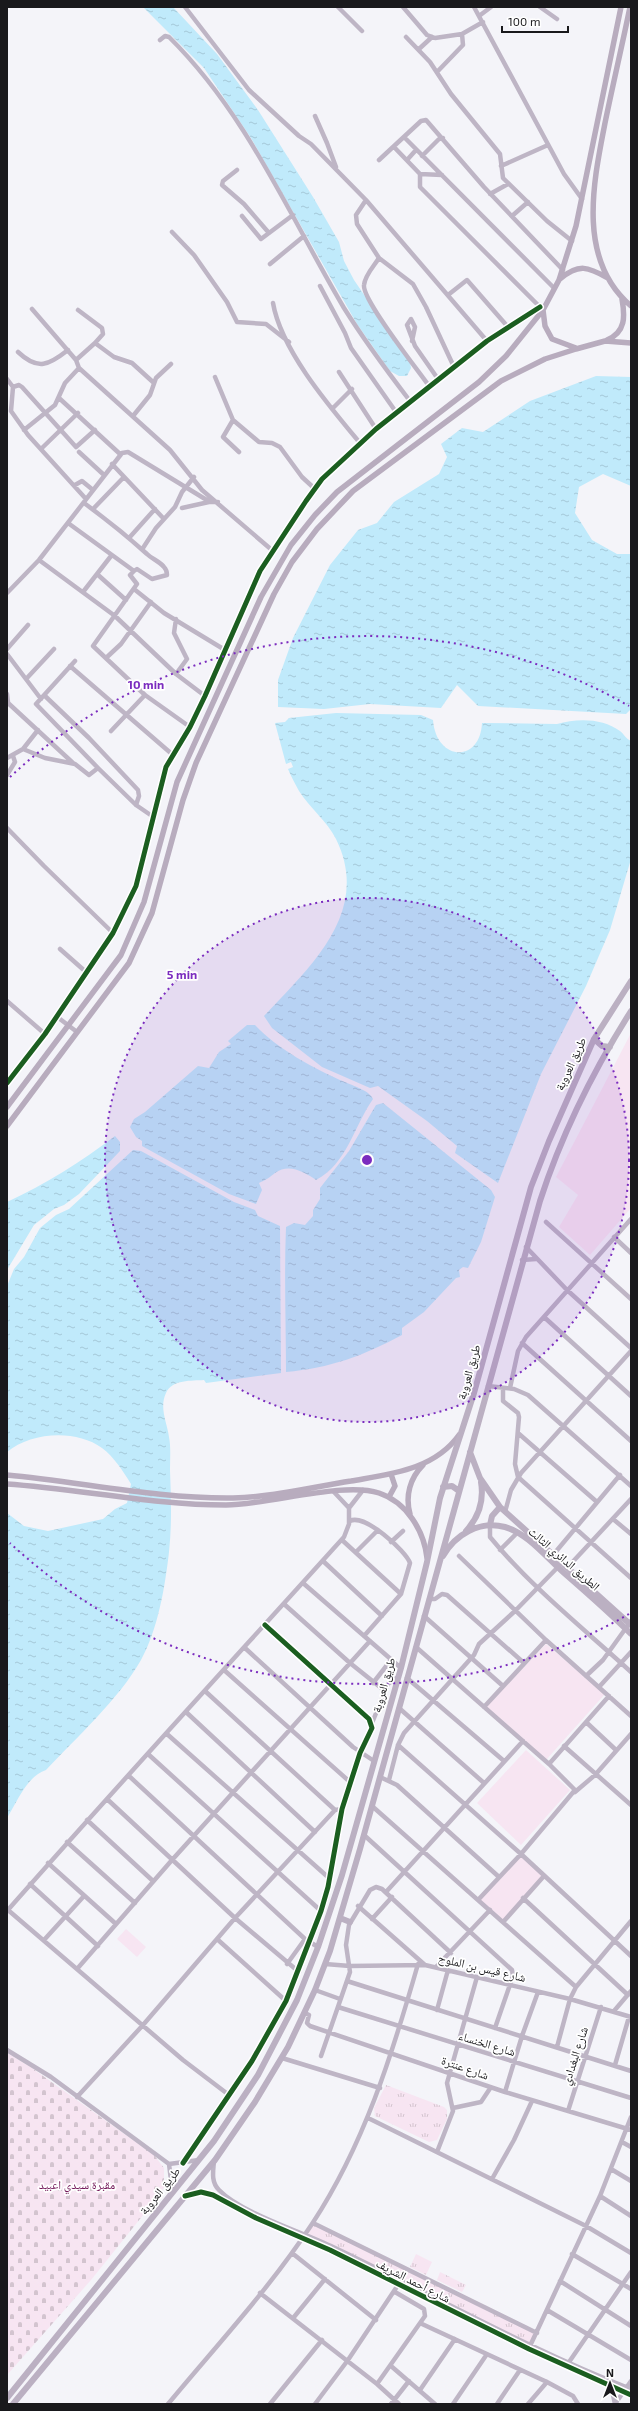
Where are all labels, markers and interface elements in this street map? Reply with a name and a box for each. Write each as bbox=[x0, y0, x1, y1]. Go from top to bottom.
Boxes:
scale bar bbox=[502, 8, 568, 34]
text: 100 m bbox=[508, 14, 540, 28]
text: 10 min bbox=[128, 677, 164, 691]
text: 5 min bbox=[167, 967, 197, 981]
street label: طريق العروبة bbox=[552, 1035, 590, 1093]
centre of rings bbox=[360, 1153, 374, 1167]
street label: طريق العروبة bbox=[453, 1342, 484, 1401]
street label: الطريق الدائري الثالث bbox=[524, 1524, 603, 1596]
street label: طريق العروبة bbox=[368, 1655, 399, 1714]
street label: شارع قيس بن الملوح bbox=[437, 1950, 527, 1986]
street label: شارع البغدادي bbox=[558, 2025, 594, 2088]
street label: شارع الخنساء bbox=[457, 2028, 517, 2060]
street label: شارع عنترة bbox=[439, 2052, 491, 2084]
street label: طريق العروبة bbox=[136, 2164, 184, 2218]
park label: مقبرة سيدي اعبيد bbox=[39, 2177, 115, 2195]
street label: شارع أحمد الشريف bbox=[373, 2255, 453, 2307]
north arrow bbox=[590, 2363, 630, 2403]
text: N bbox=[606, 2366, 614, 2379]

